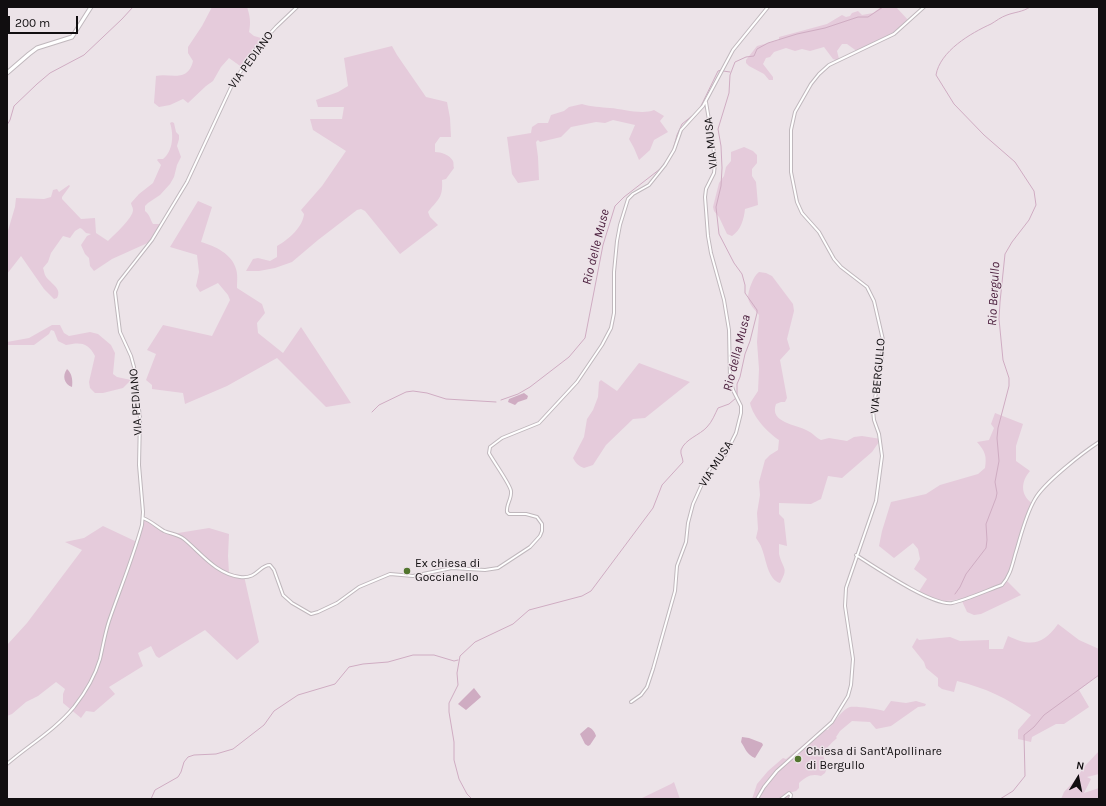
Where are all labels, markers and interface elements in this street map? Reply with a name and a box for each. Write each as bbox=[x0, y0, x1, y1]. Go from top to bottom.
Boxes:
scale bar bbox=[10, 8, 80, 34]
text: 200 m bbox=[15, 16, 50, 30]
street label: VIA PEDIANO bbox=[225, 29, 277, 91]
street label: VIA MUSA bbox=[701, 116, 721, 170]
water label: Rio delle Muse bbox=[579, 208, 613, 286]
water label: Rio Bergullo bbox=[985, 262, 1003, 326]
water label: Rio della Musa bbox=[720, 313, 754, 393]
street label: VIA BERGULLO bbox=[868, 338, 888, 414]
street label: VIA PEDIANO bbox=[126, 368, 146, 436]
street label: VIA MUSA bbox=[696, 438, 736, 490]
place label: Ex chiesa di Goccianello bbox=[415, 557, 480, 585]
marker: Ex chiesa di Goccianello bbox=[402, 566, 412, 576]
place label: Chiesa di Sant'Apollinare di Bergullo bbox=[806, 745, 942, 773]
marker: Chiesa di Sant'Apollinare di Bergullo bbox=[793, 754, 803, 764]
north arrow bbox=[1058, 758, 1098, 798]
text: N bbox=[1075, 759, 1085, 773]

